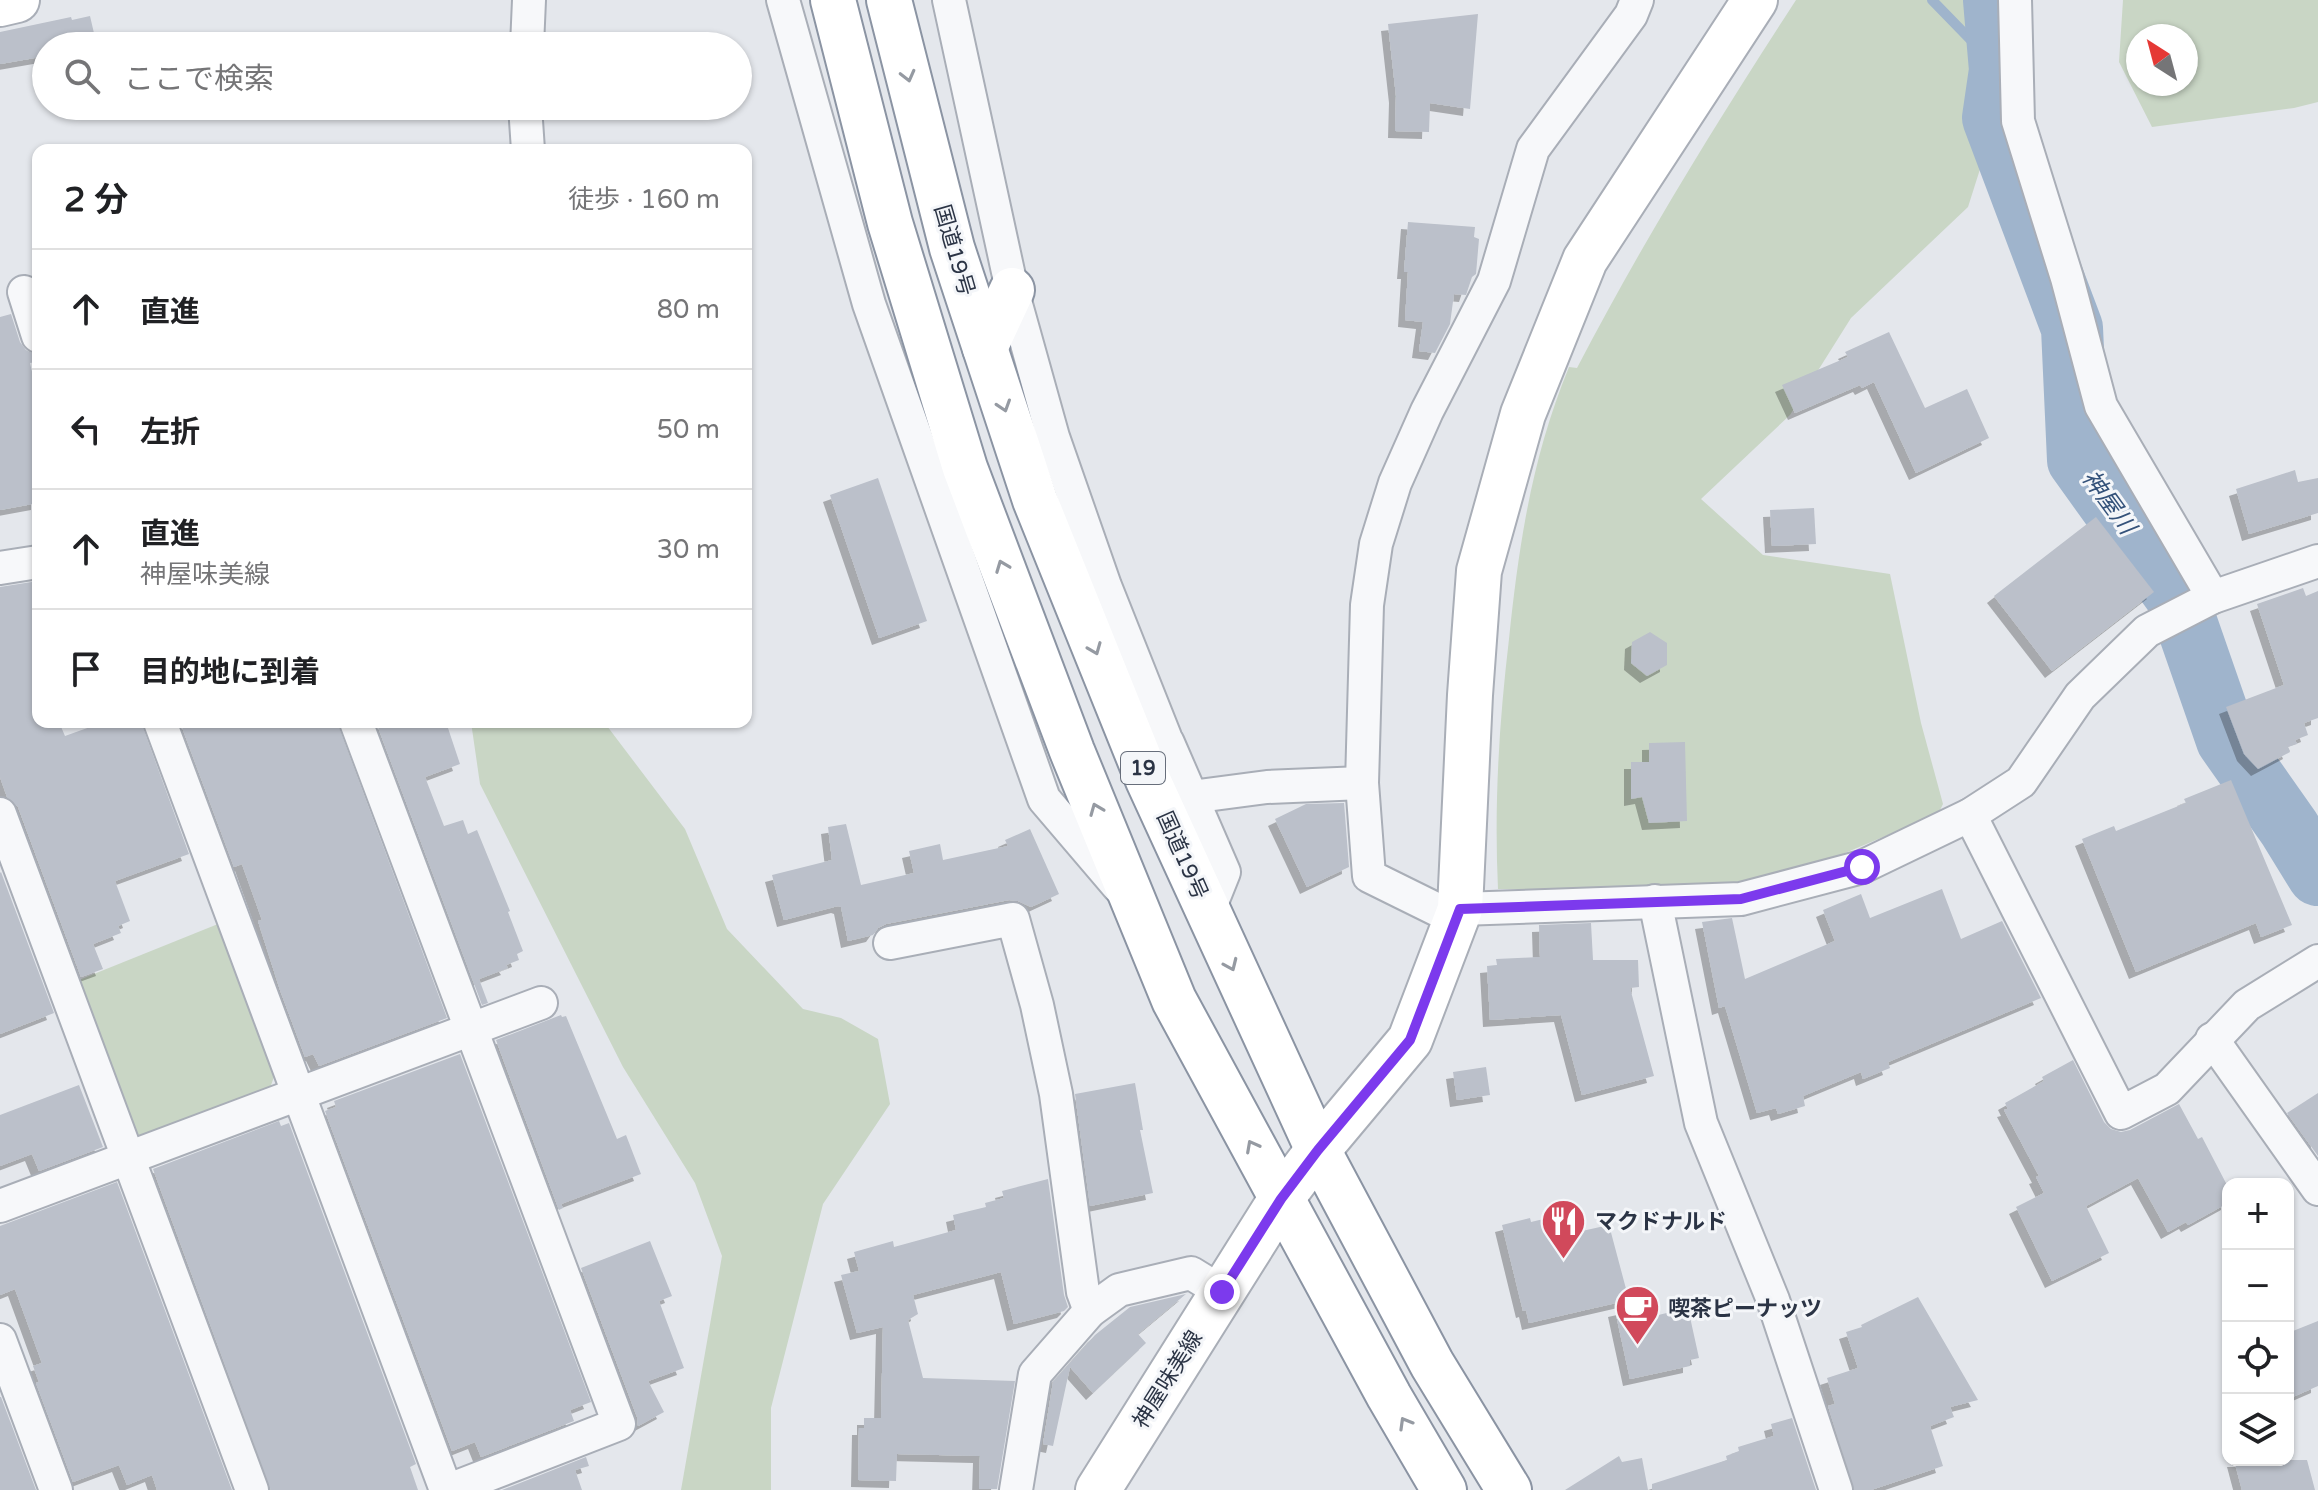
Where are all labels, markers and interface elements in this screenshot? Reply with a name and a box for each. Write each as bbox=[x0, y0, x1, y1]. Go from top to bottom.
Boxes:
north arrow bbox=[2126, 24, 2198, 96]
search box bbox=[32, 32, 752, 120]
icon: search bbox=[60, 54, 104, 98]
text: ここで検索 bbox=[124, 61, 274, 98]
one-way arrow bbox=[899, 68, 916, 82]
text: 2 分 bbox=[64, 180, 128, 221]
text: 徒歩 · 160 m bbox=[568, 184, 720, 215]
street label: 国道19号 bbox=[929, 202, 979, 299]
icon: ahead bbox=[64, 287, 108, 331]
text: 直進 bbox=[140, 294, 200, 331]
text: 80 m bbox=[657, 294, 720, 325]
one-way arrow bbox=[994, 398, 1010, 412]
icon: left bbox=[64, 407, 108, 451]
text: 左折 bbox=[140, 414, 200, 451]
text: 50 m bbox=[657, 414, 720, 445]
water label: 神屋川 bbox=[2076, 465, 2143, 542]
text: 直進 bbox=[140, 516, 200, 553]
icon: ahead bbox=[64, 527, 108, 571]
text: 30 m bbox=[657, 534, 720, 565]
text: 神屋味美線 bbox=[140, 559, 270, 590]
one-way arrow bbox=[995, 560, 1012, 574]
one-way arrow bbox=[1085, 641, 1102, 655]
icon: arrive bbox=[64, 647, 108, 691]
text: 目的地に到着 bbox=[140, 654, 320, 691]
road number: 19 bbox=[1121, 752, 1165, 784]
one-way arrow bbox=[1089, 803, 1105, 817]
street label: 国道19号 bbox=[1151, 807, 1213, 903]
route start bbox=[1844, 849, 1880, 885]
one-way arrow bbox=[1222, 957, 1238, 971]
one-way arrow bbox=[1247, 1139, 1262, 1154]
map controls bbox=[2222, 1178, 2294, 1466]
button: + bbox=[2222, 1178, 2294, 1250]
restaurant icon: マクドナルド bbox=[1540, 1197, 1588, 1260]
place label: マクドナルド bbox=[1595, 1209, 1727, 1235]
button: − bbox=[2222, 1250, 2294, 1322]
route end bbox=[1204, 1274, 1240, 1310]
cafe icon: 喫茶ピーナッツ bbox=[1613, 1284, 1661, 1347]
place label: 喫茶ピーナッツ bbox=[1668, 1296, 1822, 1322]
button: locate bbox=[2222, 1322, 2294, 1394]
street label: 神屋味美線 bbox=[1128, 1326, 1208, 1433]
button: layers bbox=[2222, 1394, 2294, 1466]
one-way arrow bbox=[1399, 1417, 1415, 1431]

